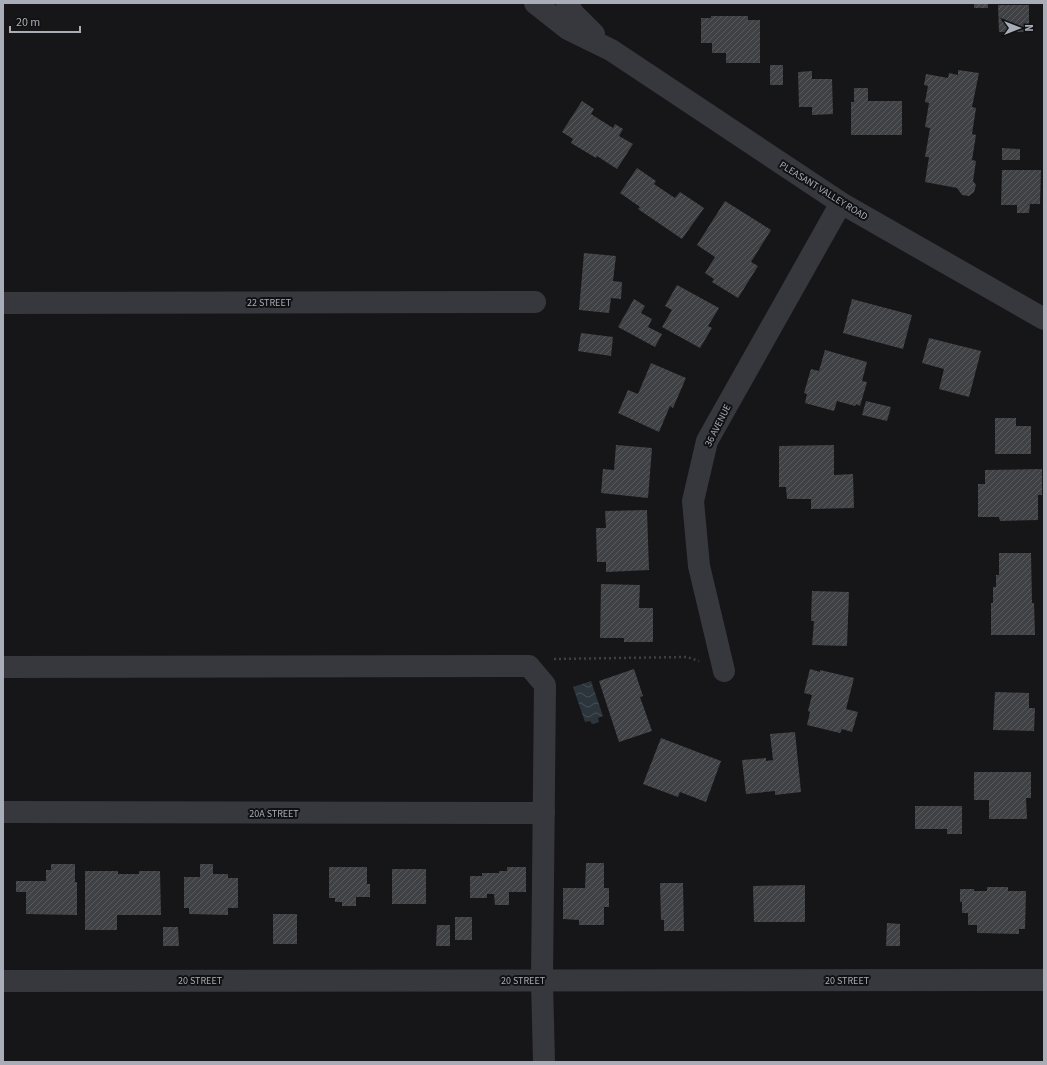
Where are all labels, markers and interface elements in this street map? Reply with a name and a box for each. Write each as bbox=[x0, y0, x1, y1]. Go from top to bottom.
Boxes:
scale bar bbox=[10, 8, 80, 34]
north arrow bbox=[999, 8, 1039, 48]
text: 20 m bbox=[16, 14, 40, 31]
text: N bbox=[1021, 24, 1036, 32]
street label: PLEASANT VALLEY ROAD bbox=[777, 158, 870, 224]
street label: 22 STREET bbox=[247, 296, 292, 310]
street label: 36 AVENUE bbox=[701, 402, 735, 449]
street label: 20A STREET bbox=[249, 807, 299, 821]
street label: 20 STREET bbox=[178, 974, 223, 988]
street label: 20 STREET bbox=[501, 974, 546, 988]
street label: 20 STREET bbox=[825, 974, 870, 988]

